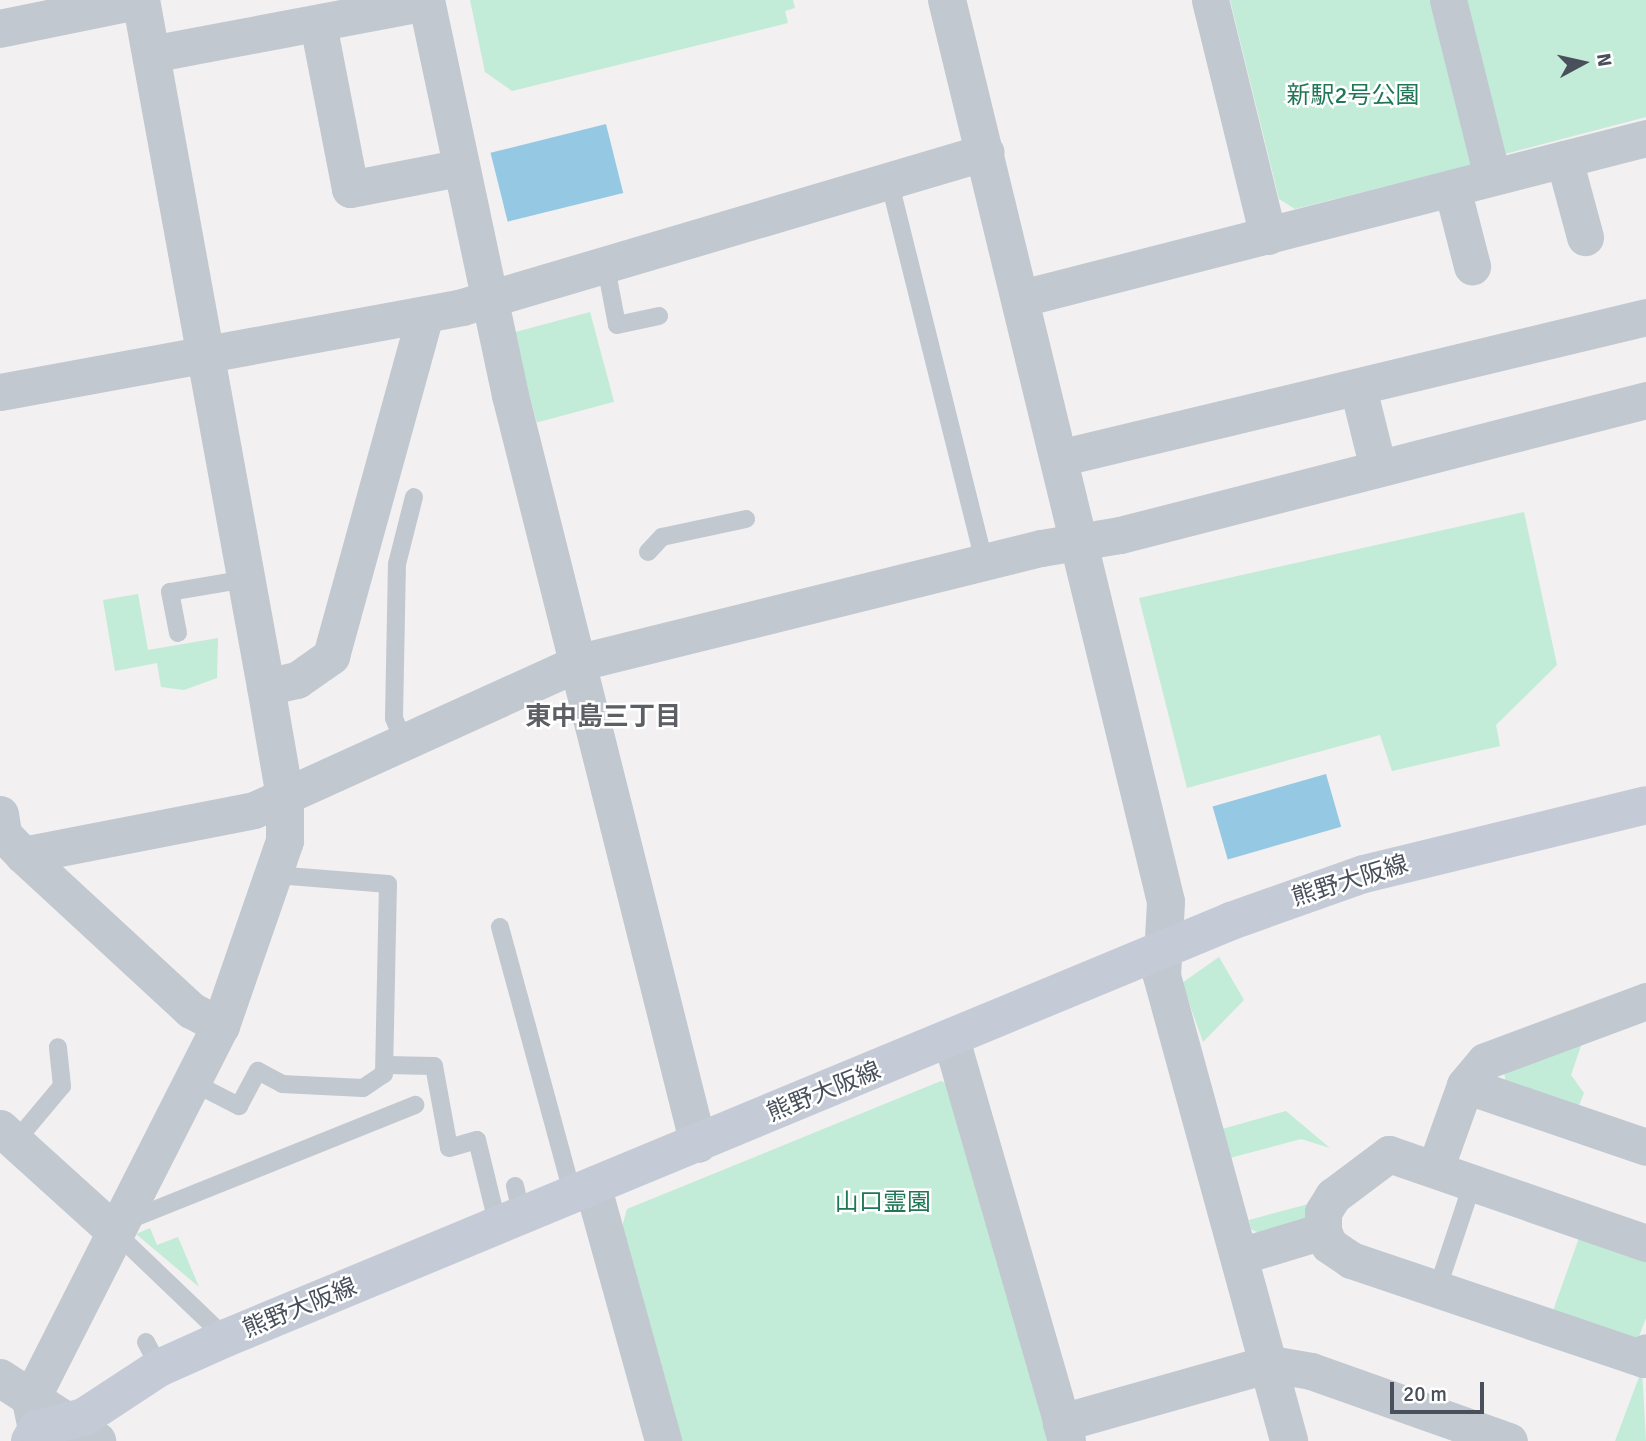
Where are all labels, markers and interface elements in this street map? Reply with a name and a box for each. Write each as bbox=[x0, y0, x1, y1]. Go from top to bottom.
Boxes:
north arrow bbox=[1548, 28, 1618, 98]
text: N bbox=[1591, 52, 1617, 68]
park label: 新駅2号公園 bbox=[1287, 82, 1419, 110]
district label: 東中島三丁目 bbox=[525, 702, 681, 734]
street label: 熊野大阪線 bbox=[1288, 850, 1412, 912]
street label: 熊野大阪線 bbox=[763, 1056, 885, 1128]
park label: 山口霊園 bbox=[835, 1189, 931, 1217]
street label: 熊野大阪線 bbox=[239, 1272, 361, 1344]
scale bar bbox=[1394, 1368, 1488, 1412]
text: 20 m bbox=[1403, 1381, 1447, 1407]

